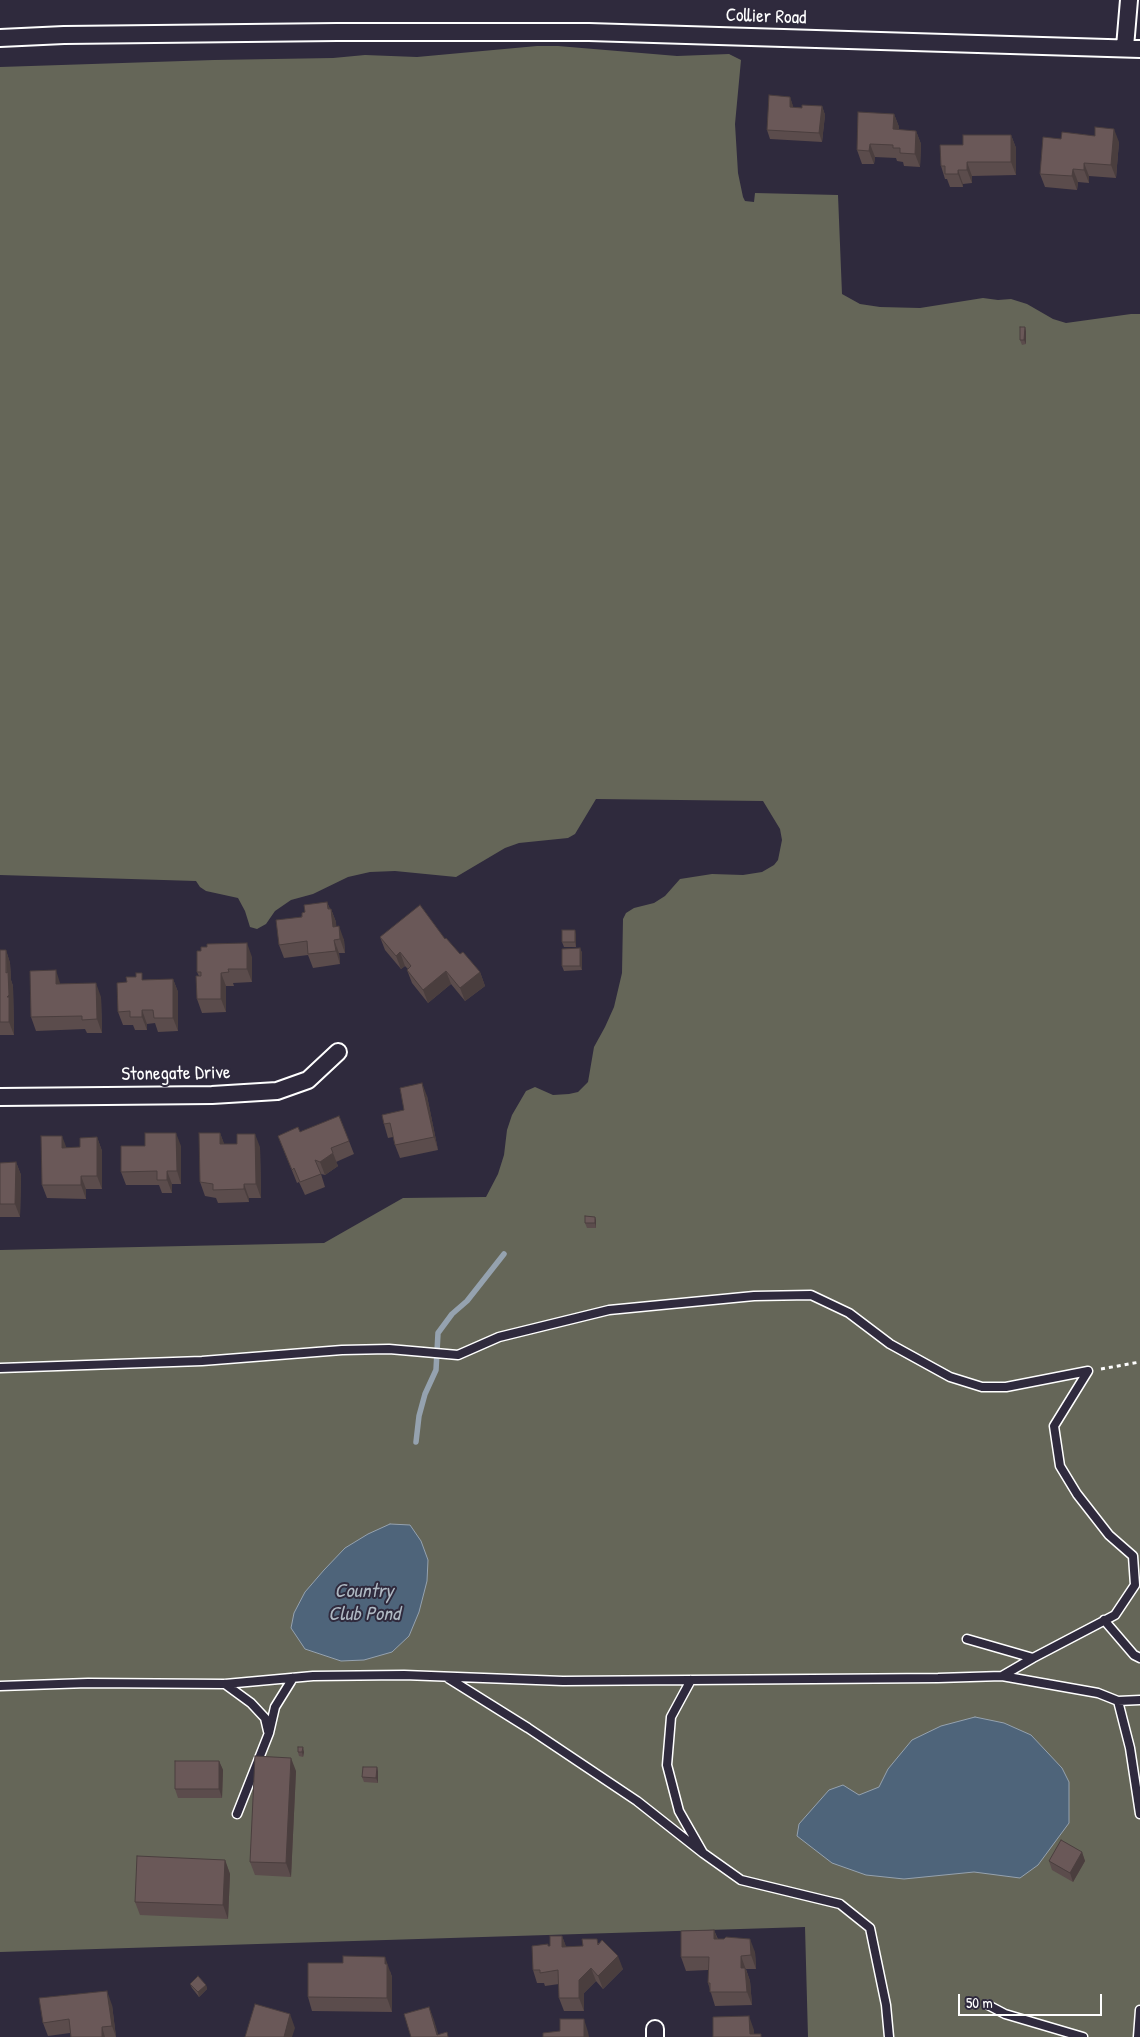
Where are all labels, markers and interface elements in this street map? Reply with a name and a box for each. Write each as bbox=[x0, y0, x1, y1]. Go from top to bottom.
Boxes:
street label: Collier Road bbox=[725, 4, 807, 30]
street label: Stonegate Drive bbox=[121, 1062, 231, 1086]
water label: Country Club Pond bbox=[328, 1580, 400, 1627]
scale bar bbox=[960, 1984, 1104, 2016]
text: 50 m bbox=[966, 1992, 993, 2013]

